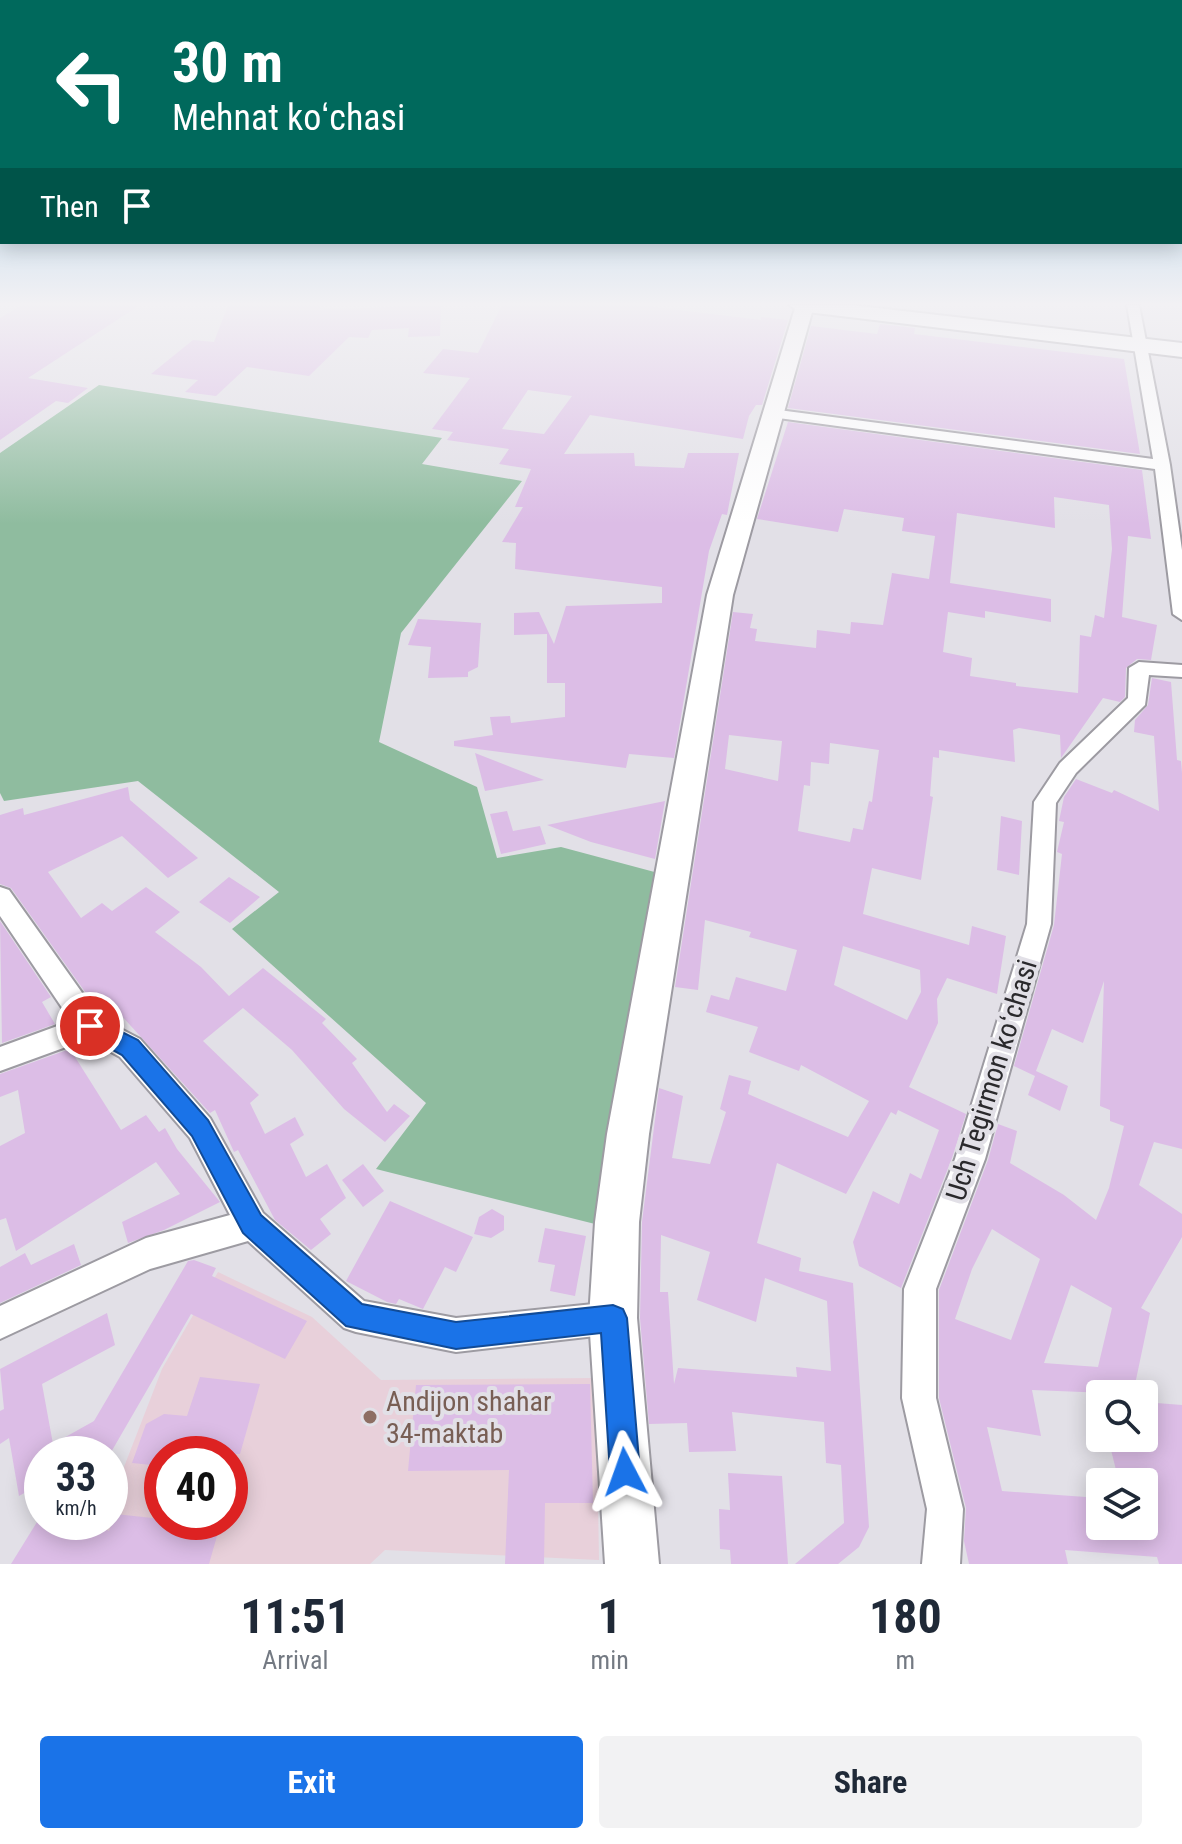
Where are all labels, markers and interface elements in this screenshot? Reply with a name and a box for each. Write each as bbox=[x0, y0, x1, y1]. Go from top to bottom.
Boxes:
text: 30 m bbox=[172, 30, 283, 96]
icon: left bbox=[40, 32, 144, 136]
text: Mehnat koʻchasi bbox=[172, 97, 405, 139]
icon: arrive bbox=[115, 184, 159, 228]
text: Then bbox=[40, 189, 99, 224]
street label: Uch Tegirmon koʻchasi bbox=[939, 956, 1044, 1205]
pin bbox=[56, 992, 124, 1060]
icon: arrive bbox=[68, 1004, 112, 1048]
map controls bbox=[1086, 1380, 1158, 1540]
button: search bbox=[1086, 1380, 1158, 1452]
place label: Andijon shahar 34-maktab bbox=[386, 1385, 552, 1450]
marker: Andijon shahar 34-maktab bbox=[361, 1408, 379, 1426]
position arrow bbox=[583, 1430, 667, 1514]
speed limit sign: 40 bbox=[144, 1436, 248, 1540]
text: 33 bbox=[56, 1454, 96, 1501]
button: layers bbox=[1086, 1468, 1158, 1540]
text: km/h bbox=[55, 1496, 97, 1520]
text: 11:51 bbox=[240, 1588, 350, 1645]
text: 1 bbox=[598, 1588, 622, 1645]
text: 180 bbox=[869, 1588, 942, 1645]
text: Arrival bbox=[262, 1645, 328, 1675]
text: min bbox=[591, 1645, 629, 1675]
text: m bbox=[896, 1645, 915, 1675]
button: Exit bbox=[40, 1736, 583, 1828]
button: Share bbox=[599, 1736, 1142, 1828]

